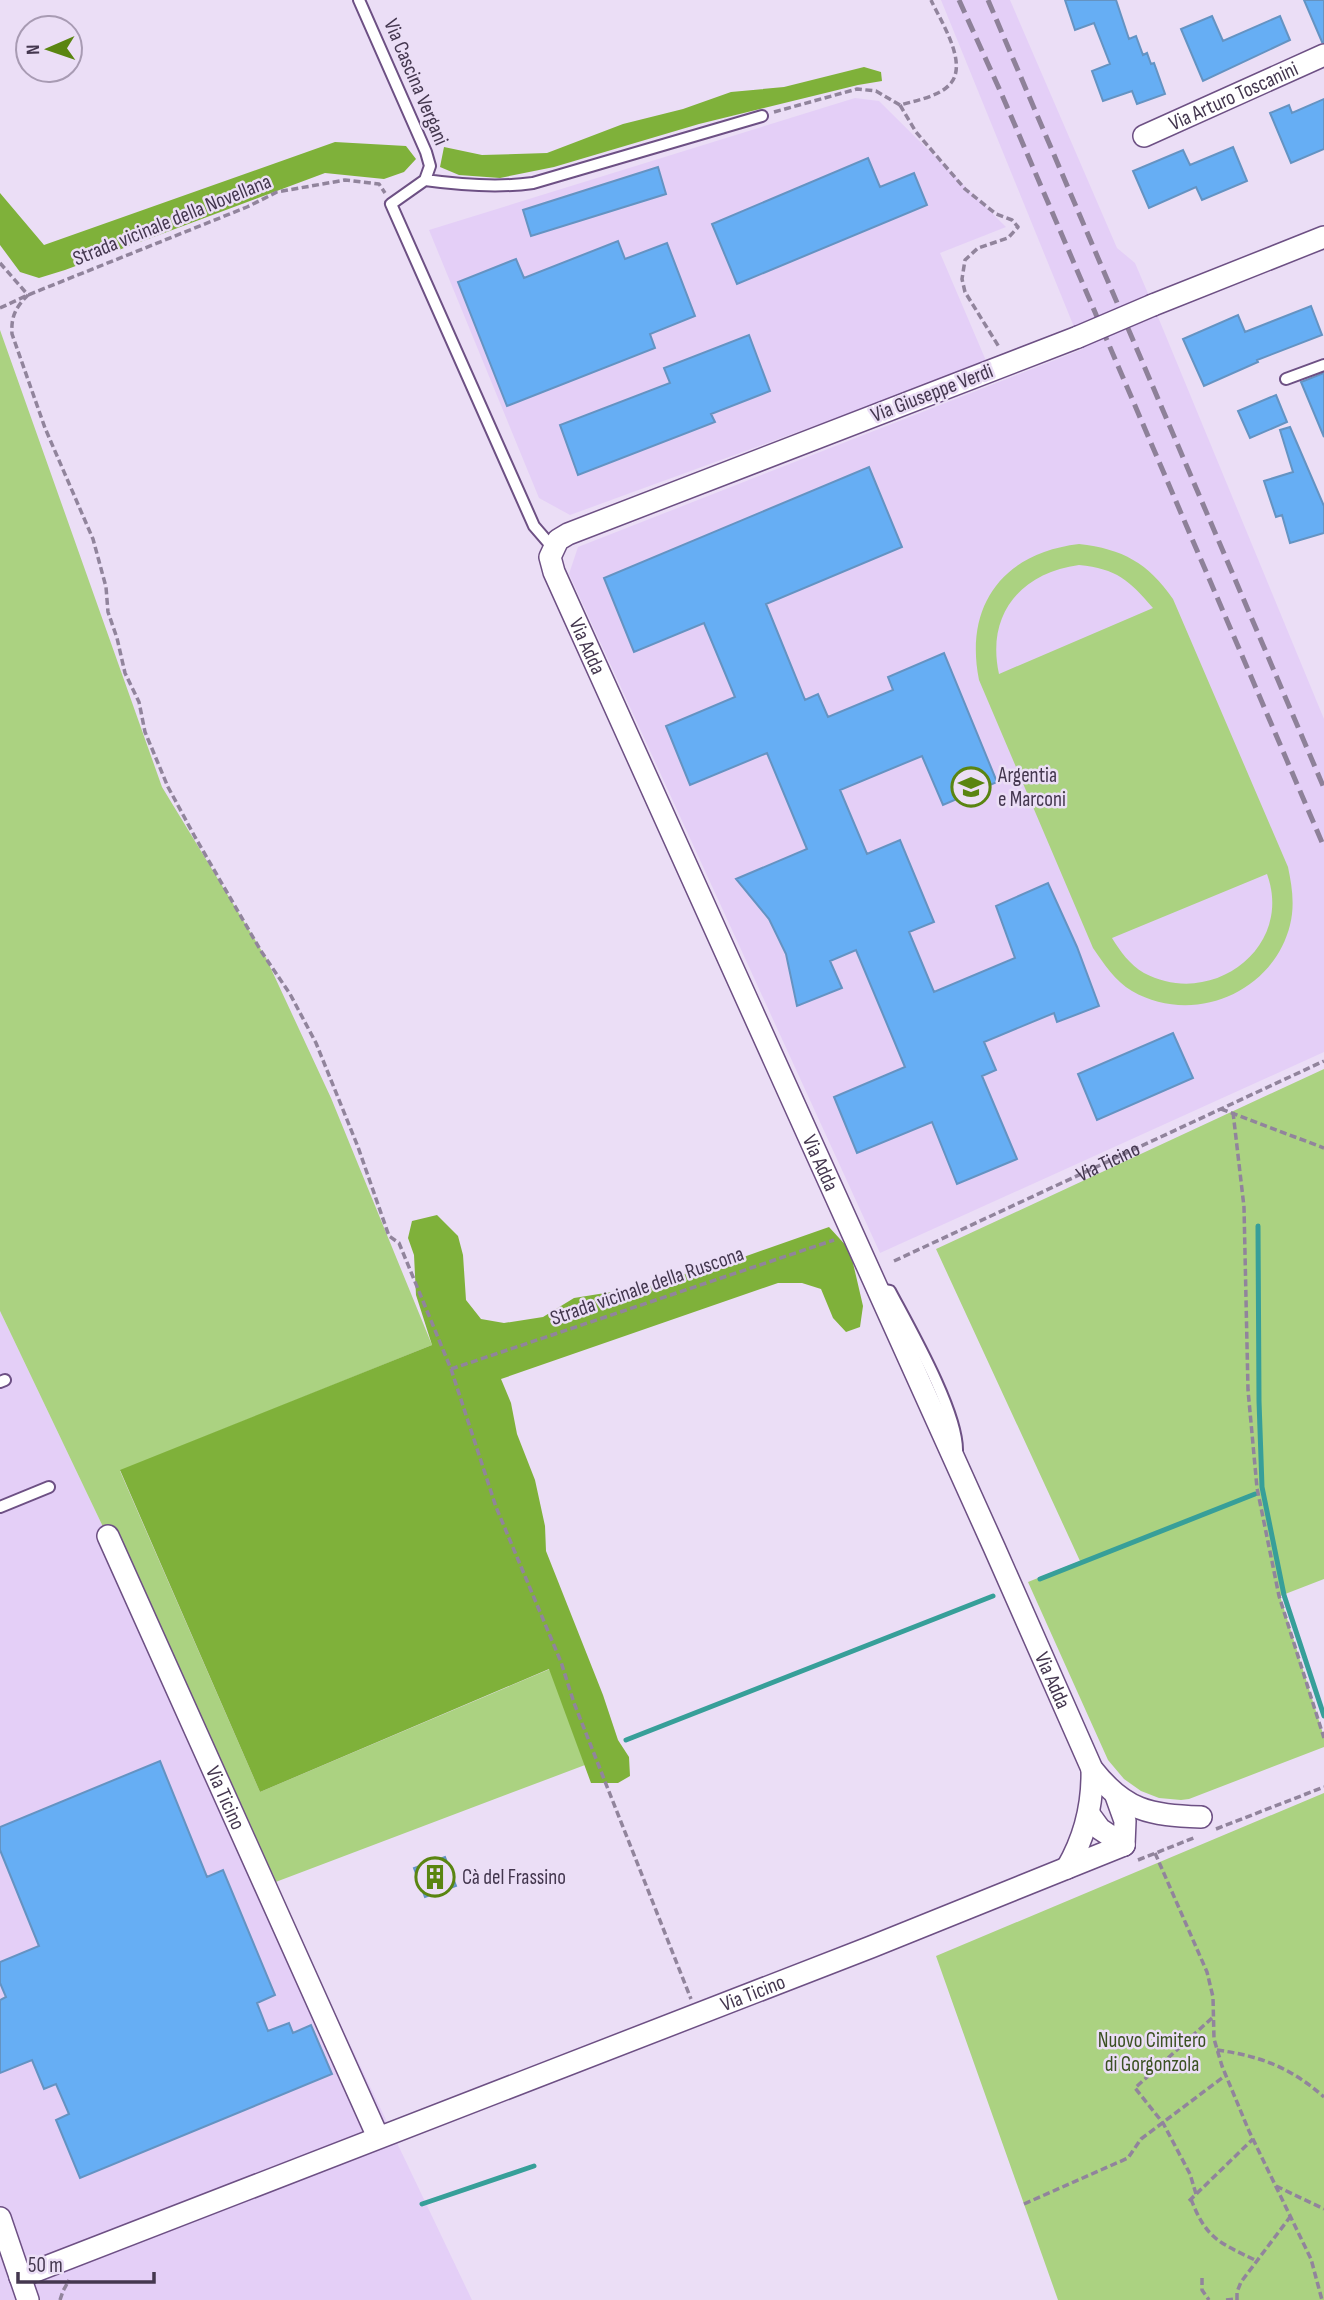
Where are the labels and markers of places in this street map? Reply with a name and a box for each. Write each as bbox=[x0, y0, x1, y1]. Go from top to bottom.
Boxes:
place label: Argentia e Marconi bbox=[997, 763, 1066, 812]
school or university icon: Argentia e Marconi bbox=[950, 766, 992, 808]
building icon: Cà del Frassino bbox=[414, 1856, 456, 1898]
place label: Cà del Frassino bbox=[462, 1865, 566, 1890]

